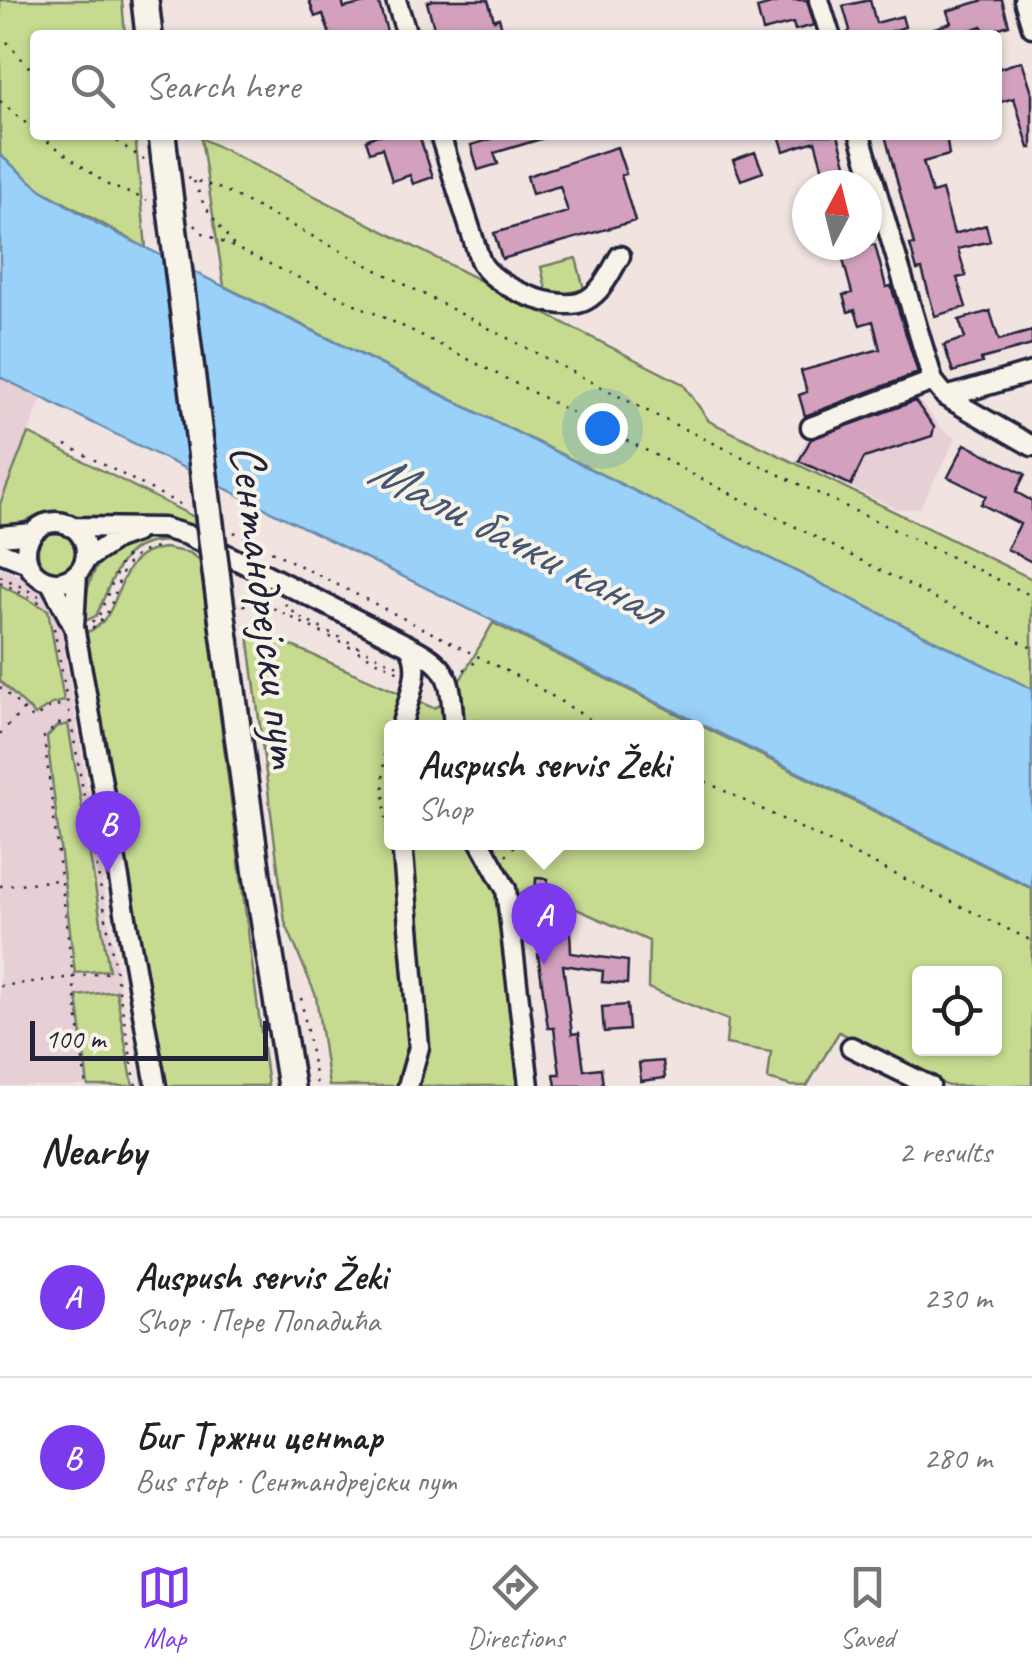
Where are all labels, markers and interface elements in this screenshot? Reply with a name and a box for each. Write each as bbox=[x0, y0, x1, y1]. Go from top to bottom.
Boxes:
search box bbox=[30, 30, 1002, 140]
icon: search bbox=[65, 58, 120, 113]
text: Search here bbox=[145, 62, 300, 109]
north arrow bbox=[792, 170, 882, 260]
your location bbox=[577, 403, 628, 454]
water label: Мали бачки канал bbox=[358, 436, 680, 644]
street label: Сентандрејски пут bbox=[216, 441, 318, 773]
popup bbox=[384, 720, 704, 850]
text: Auspush servis Žeki bbox=[418, 741, 670, 788]
text: Shop bbox=[418, 788, 472, 829]
pin: B bbox=[76, 790, 140, 873]
pin: A bbox=[512, 882, 576, 965]
map controls bbox=[912, 966, 1002, 1056]
button: locate bbox=[912, 966, 1002, 1056]
scale bar bbox=[30, 1016, 268, 1060]
text: 100 m bbox=[45, 1021, 105, 1056]
text: Nearby bbox=[40, 1125, 146, 1178]
text: 2 results bbox=[898, 1131, 992, 1172]
text: Auspush servis Žeki bbox=[135, 1253, 387, 1300]
text: A bbox=[64, 1277, 81, 1318]
text: 230 m bbox=[923, 1277, 992, 1318]
text: Shop · Пере Попадића bbox=[135, 1300, 380, 1341]
text: Биг Тржни центар bbox=[135, 1413, 383, 1460]
text: B bbox=[64, 1437, 81, 1478]
text: 280 m bbox=[923, 1437, 992, 1478]
text: Bus stop · Сентандрејски пут bbox=[135, 1460, 455, 1501]
tab: Map bbox=[137, 1560, 192, 1655]
tab: Directions bbox=[467, 1560, 565, 1655]
tab: Saved bbox=[840, 1560, 895, 1655]

